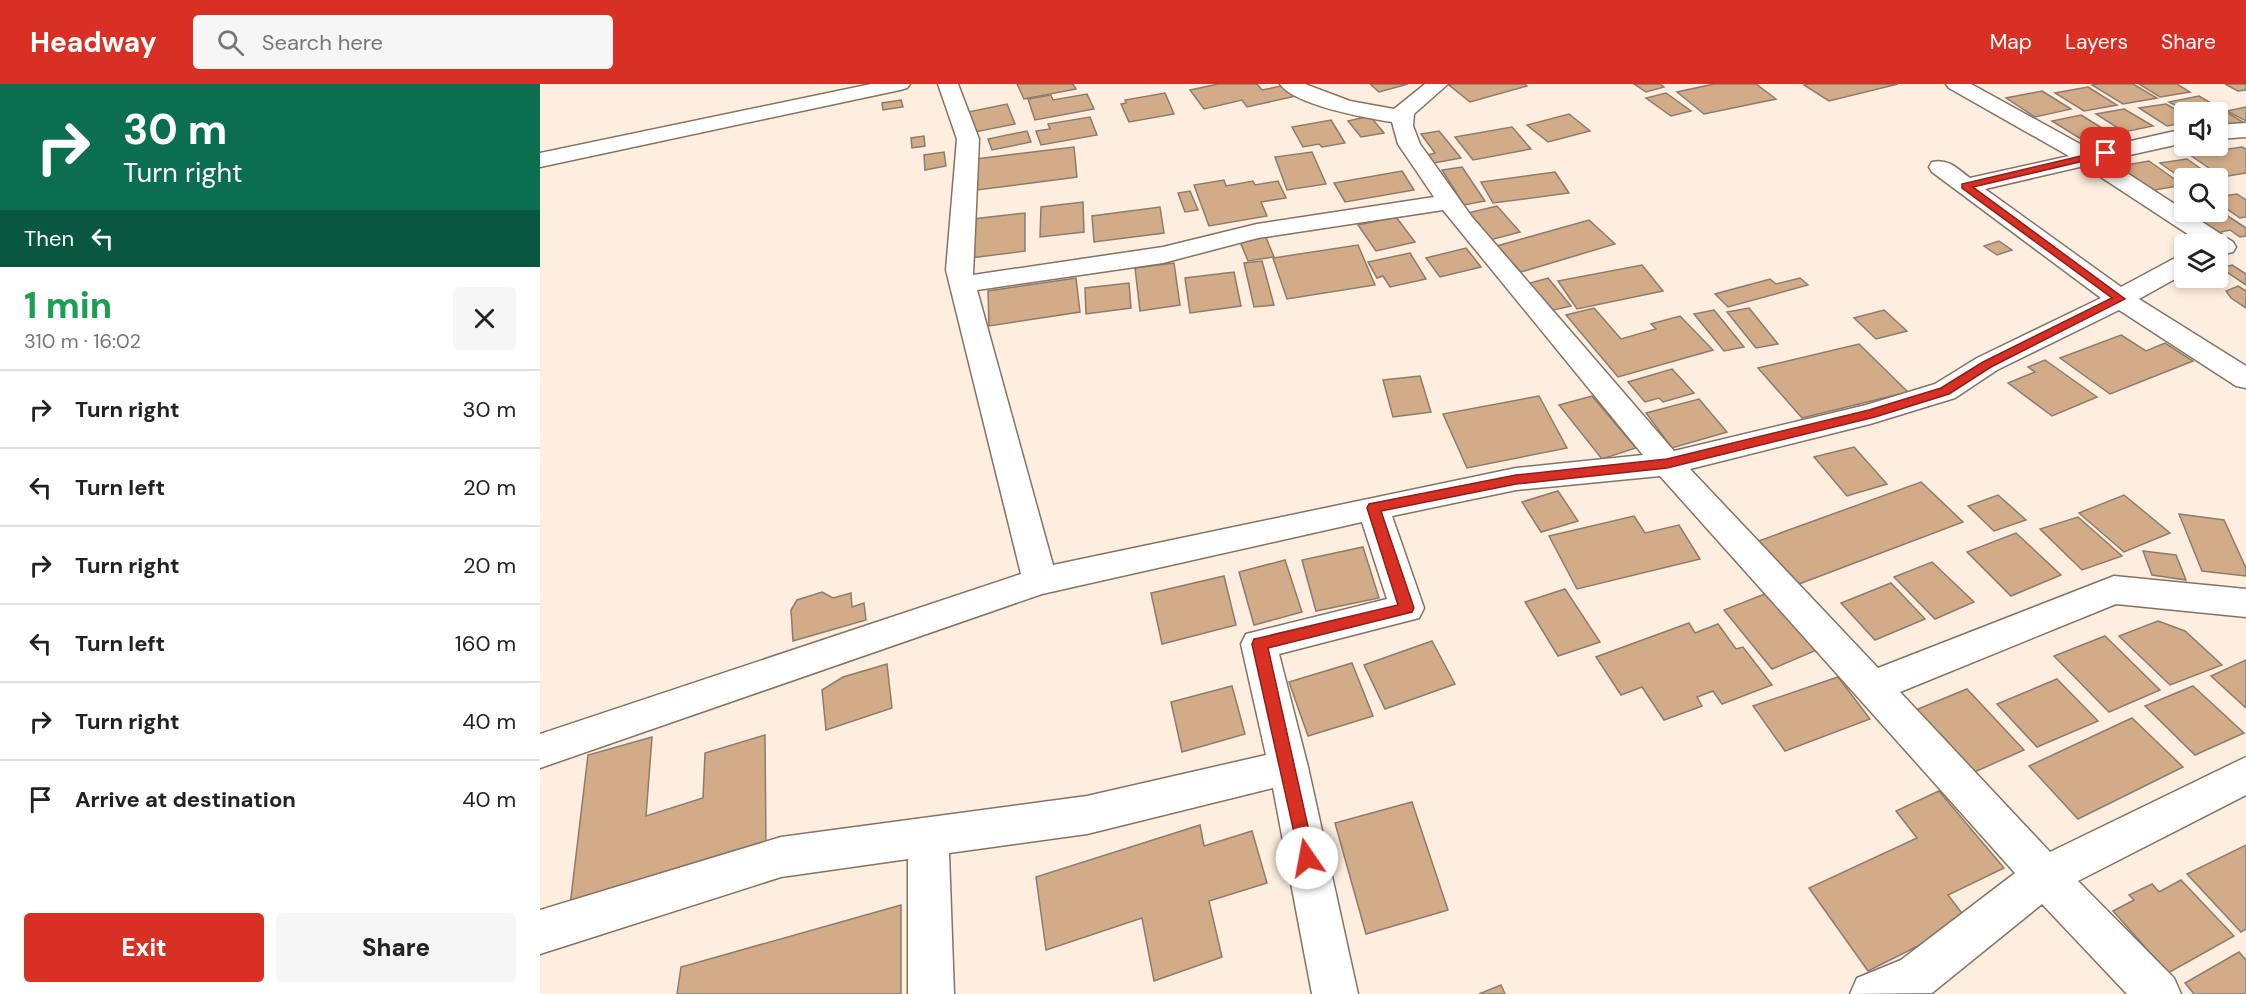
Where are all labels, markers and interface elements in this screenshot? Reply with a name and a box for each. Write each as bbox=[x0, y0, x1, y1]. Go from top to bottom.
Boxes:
search box bbox=[193, 15, 613, 69]
text: Headway bbox=[30, 24, 157, 61]
icon: search bbox=[214, 26, 247, 59]
text: Search here bbox=[262, 28, 383, 57]
text: Map bbox=[1990, 28, 2032, 56]
text: Layers bbox=[2065, 28, 2128, 56]
text: Share bbox=[2161, 28, 2216, 56]
text: 30 m bbox=[123, 102, 227, 157]
map controls bbox=[2174, 102, 2228, 288]
button: sound bbox=[2174, 102, 2228, 156]
icon: right bbox=[24, 108, 102, 186]
pin bbox=[2080, 127, 2131, 178]
icon: arrive bbox=[2089, 136, 2122, 169]
text: Turn right bbox=[123, 155, 243, 190]
button: search bbox=[2174, 168, 2228, 222]
icon: left bbox=[86, 222, 119, 255]
text: Then bbox=[24, 224, 74, 253]
button: layers bbox=[2174, 234, 2228, 288]
text: 1 min bbox=[24, 282, 112, 329]
button: close bbox=[453, 287, 516, 350]
text: 310 m · 16:02 bbox=[24, 328, 141, 354]
icon: right bbox=[24, 393, 57, 426]
text: Turn right bbox=[75, 395, 180, 424]
text: 30 m bbox=[462, 395, 516, 424]
icon: left bbox=[24, 471, 57, 504]
text: Turn left bbox=[75, 473, 165, 502]
text: 20 m bbox=[463, 473, 516, 502]
icon: right bbox=[24, 549, 57, 582]
text: Turn right bbox=[75, 551, 180, 580]
text: 20 m bbox=[463, 551, 516, 580]
icon: left bbox=[24, 627, 57, 660]
text: Turn left bbox=[75, 629, 165, 658]
text: 160 m bbox=[455, 629, 516, 658]
icon: right bbox=[24, 705, 57, 738]
text: Turn right bbox=[75, 707, 180, 736]
text: 40 m bbox=[462, 707, 516, 736]
icon: arrive bbox=[24, 783, 57, 816]
text: Arrive at destination bbox=[75, 785, 296, 814]
text: 40 m bbox=[462, 785, 516, 814]
position arrow bbox=[1275, 826, 1339, 890]
button: Exit bbox=[24, 913, 264, 982]
button: Share bbox=[276, 913, 516, 982]

